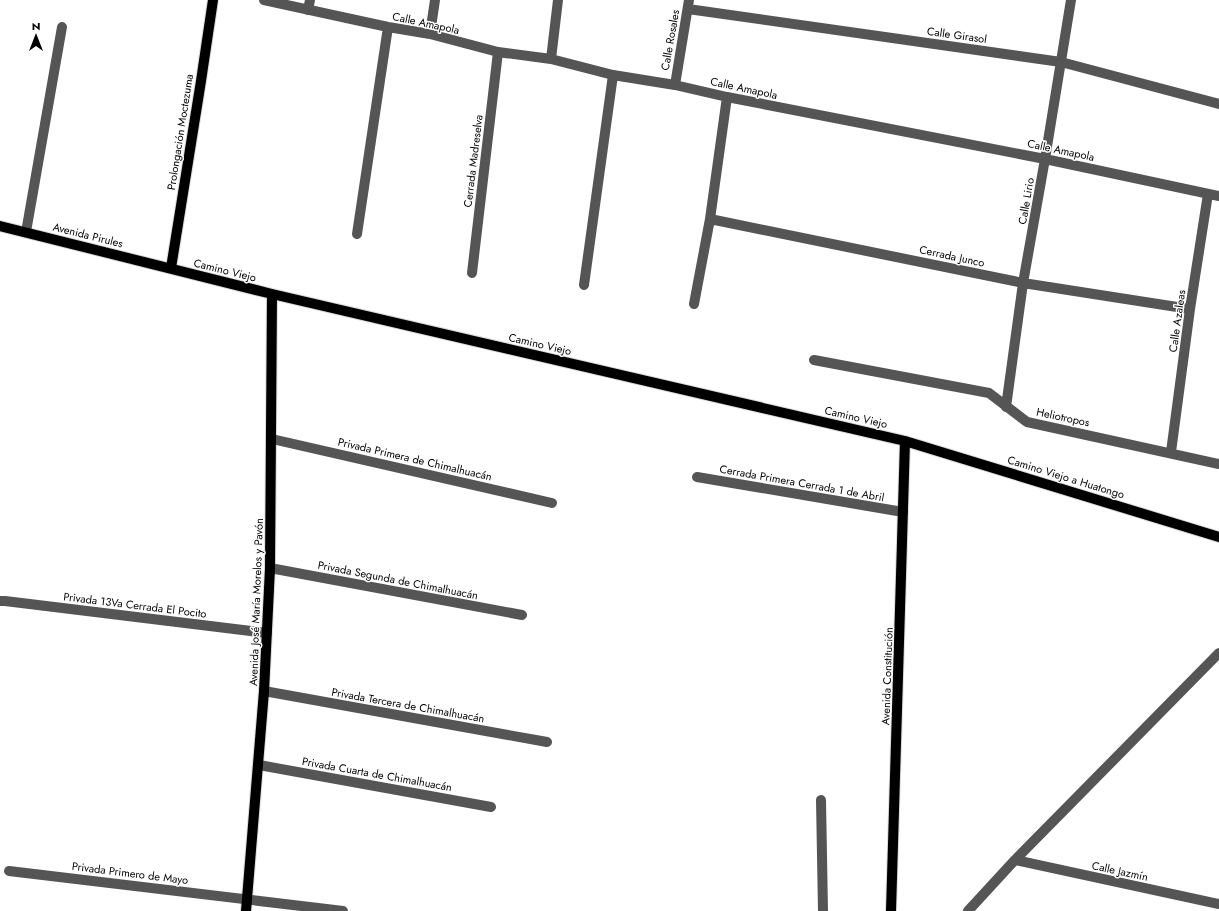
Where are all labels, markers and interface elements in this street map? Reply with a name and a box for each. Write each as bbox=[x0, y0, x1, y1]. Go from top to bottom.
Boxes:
street label: Calle Amapola bbox=[391, 8, 461, 38]
street label: Calle Rosales bbox=[657, 8, 683, 72]
north arrow bbox=[16, 16, 56, 56]
text: N bbox=[32, 18, 40, 34]
street label: Calle Girasol bbox=[926, 23, 988, 47]
street label: Prolongación Moctezuma bbox=[163, 73, 197, 191]
street label: Calle Amapola bbox=[709, 73, 779, 103]
street label: Cerrada Madreselva bbox=[459, 114, 487, 208]
street label: Calle Amapola bbox=[1026, 135, 1096, 165]
street label: Calle Lirio bbox=[1014, 176, 1038, 226]
street label: Avenida Pirules bbox=[51, 219, 125, 252]
street label: Cerrada Junco bbox=[918, 241, 986, 271]
street label: Camino Viejo bbox=[192, 255, 258, 285]
street label: Calle Azaleas bbox=[1165, 288, 1189, 353]
street label: Camino Viejo bbox=[507, 329, 573, 359]
street label: Camino Viejo bbox=[823, 402, 889, 432]
street label: Heliotropos bbox=[1035, 404, 1092, 431]
street label: Privada Primera de Chimalhuacán bbox=[336, 433, 494, 485]
street label: Camino Viejo a Huatongo bbox=[1006, 452, 1126, 502]
street label: Cerrada Primera Cerrada 1 de Abril bbox=[718, 461, 886, 505]
street label: Avenida José María Morelos y Pavón bbox=[245, 518, 267, 686]
street label: Privada Segunda de Chimalhuacán bbox=[317, 557, 479, 603]
street label: Privada 13Va Cerrada El Pocito bbox=[62, 588, 208, 622]
street label: Avenida Constitución bbox=[877, 627, 897, 725]
street label: Privada Tercera de Chimalhuacán bbox=[330, 684, 486, 726]
street label: Privada Cuarta de Chimalhuacán bbox=[301, 753, 453, 795]
street label: Calle Jazmín bbox=[1090, 857, 1150, 885]
street label: Privada Primero de Mayo bbox=[71, 858, 189, 888]

